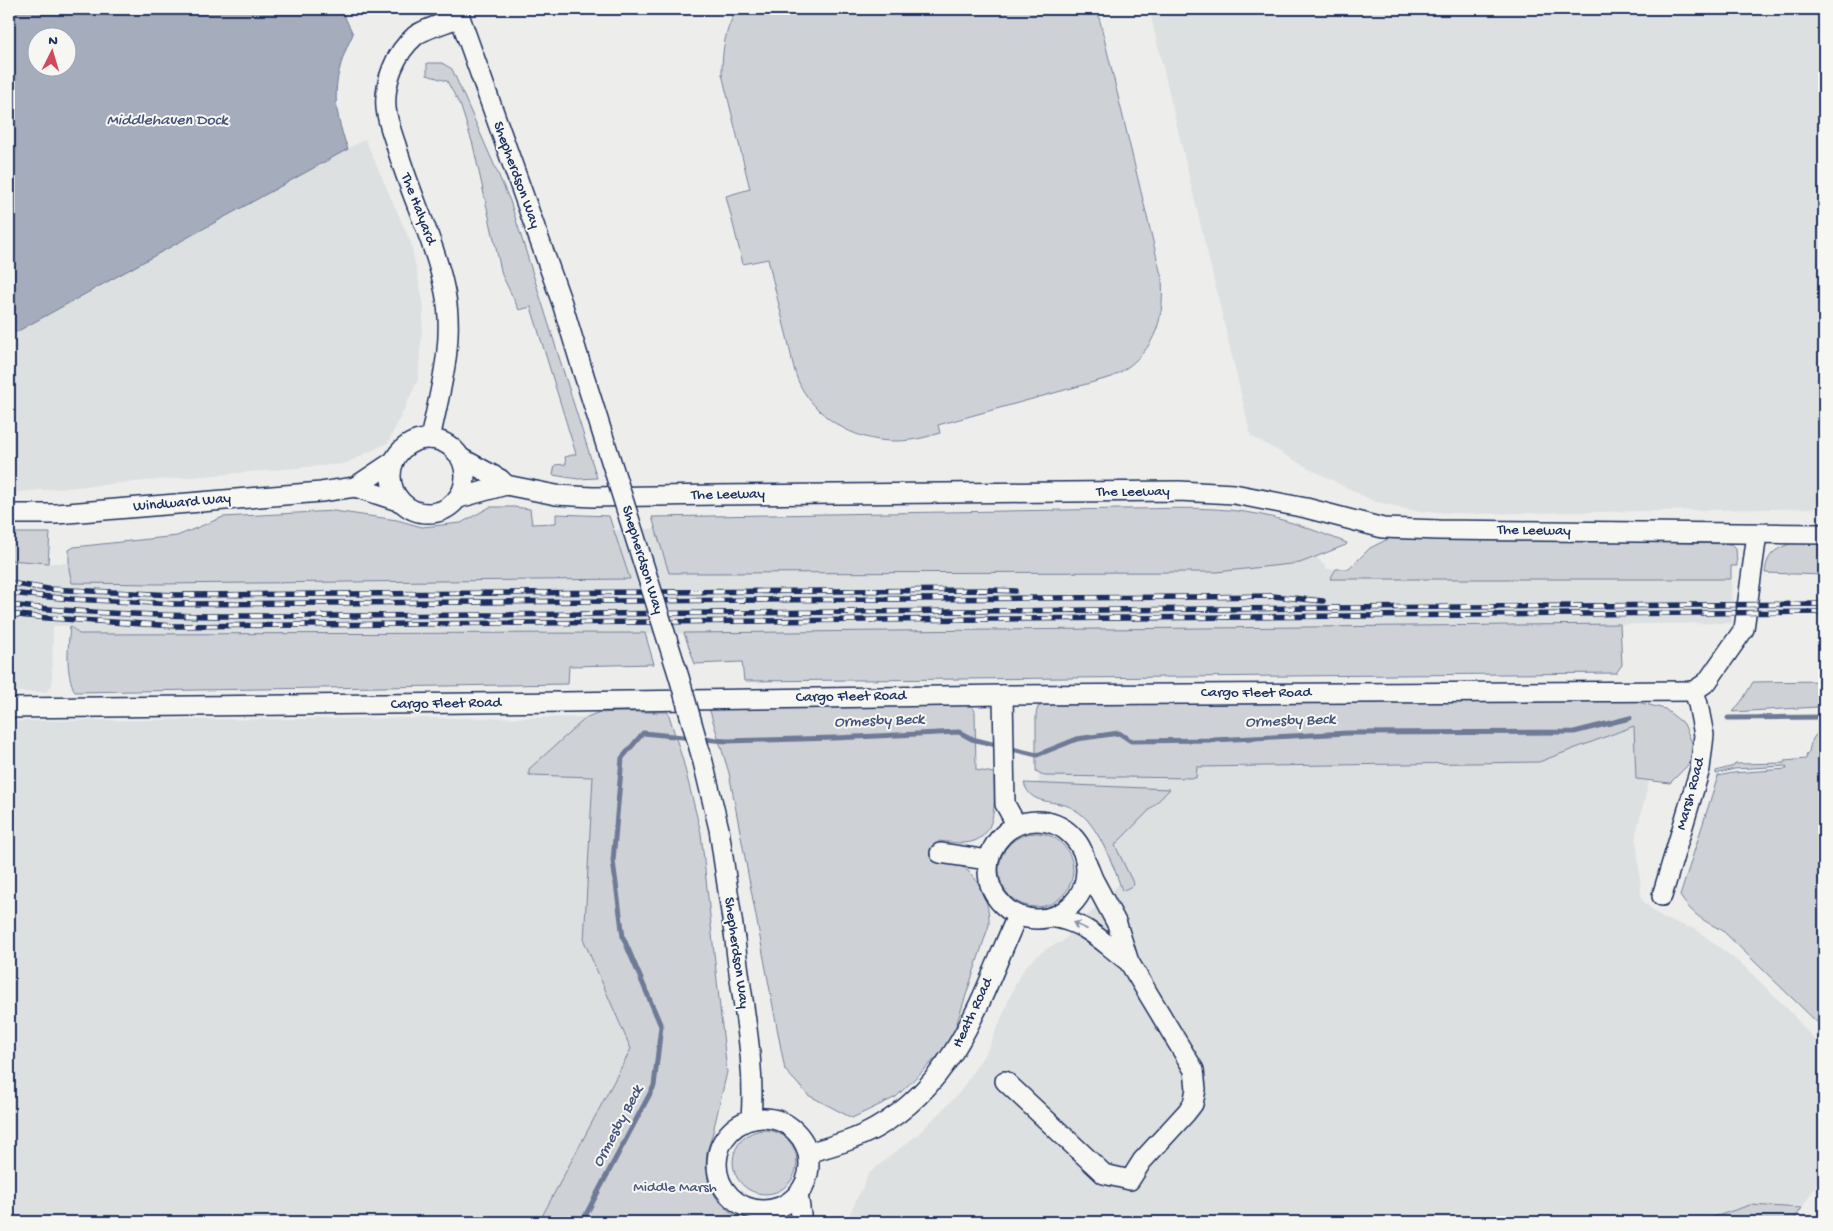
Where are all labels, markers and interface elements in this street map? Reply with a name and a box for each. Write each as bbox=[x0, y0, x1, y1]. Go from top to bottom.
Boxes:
north arrow bbox=[28, 28, 78, 78]
text: N bbox=[48, 33, 58, 50]
water label: Middlehaven Dock bbox=[107, 112, 229, 131]
street label: Shepherdson Way bbox=[488, 119, 544, 232]
street label: The Halyard bbox=[396, 170, 440, 248]
street label: The Leeway bbox=[1095, 483, 1170, 501]
street label: The Leeway bbox=[690, 485, 765, 505]
street label: Windward Way bbox=[132, 490, 232, 516]
street label: Shepherdson Way bbox=[617, 504, 667, 617]
street label: The Leeway bbox=[1496, 521, 1571, 541]
street label: Cargo Fleet Road bbox=[1201, 684, 1312, 702]
street label: Cargo Fleet Road bbox=[796, 687, 908, 707]
street label: Cargo Fleet Road bbox=[391, 694, 503, 714]
water label: Ormesby Beck bbox=[834, 711, 926, 733]
water label: Ormesby Beck bbox=[1245, 711, 1337, 733]
street label: Marsh Road bbox=[1673, 755, 1710, 832]
street label: Shepherdson Way bbox=[719, 896, 753, 1011]
one-way arrow bbox=[1073, 920, 1088, 930]
street label: Heath Road bbox=[949, 974, 998, 1051]
water label: Ormesby Beck bbox=[590, 1081, 649, 1171]
park label: Middle Marsh bbox=[633, 1179, 717, 1197]

